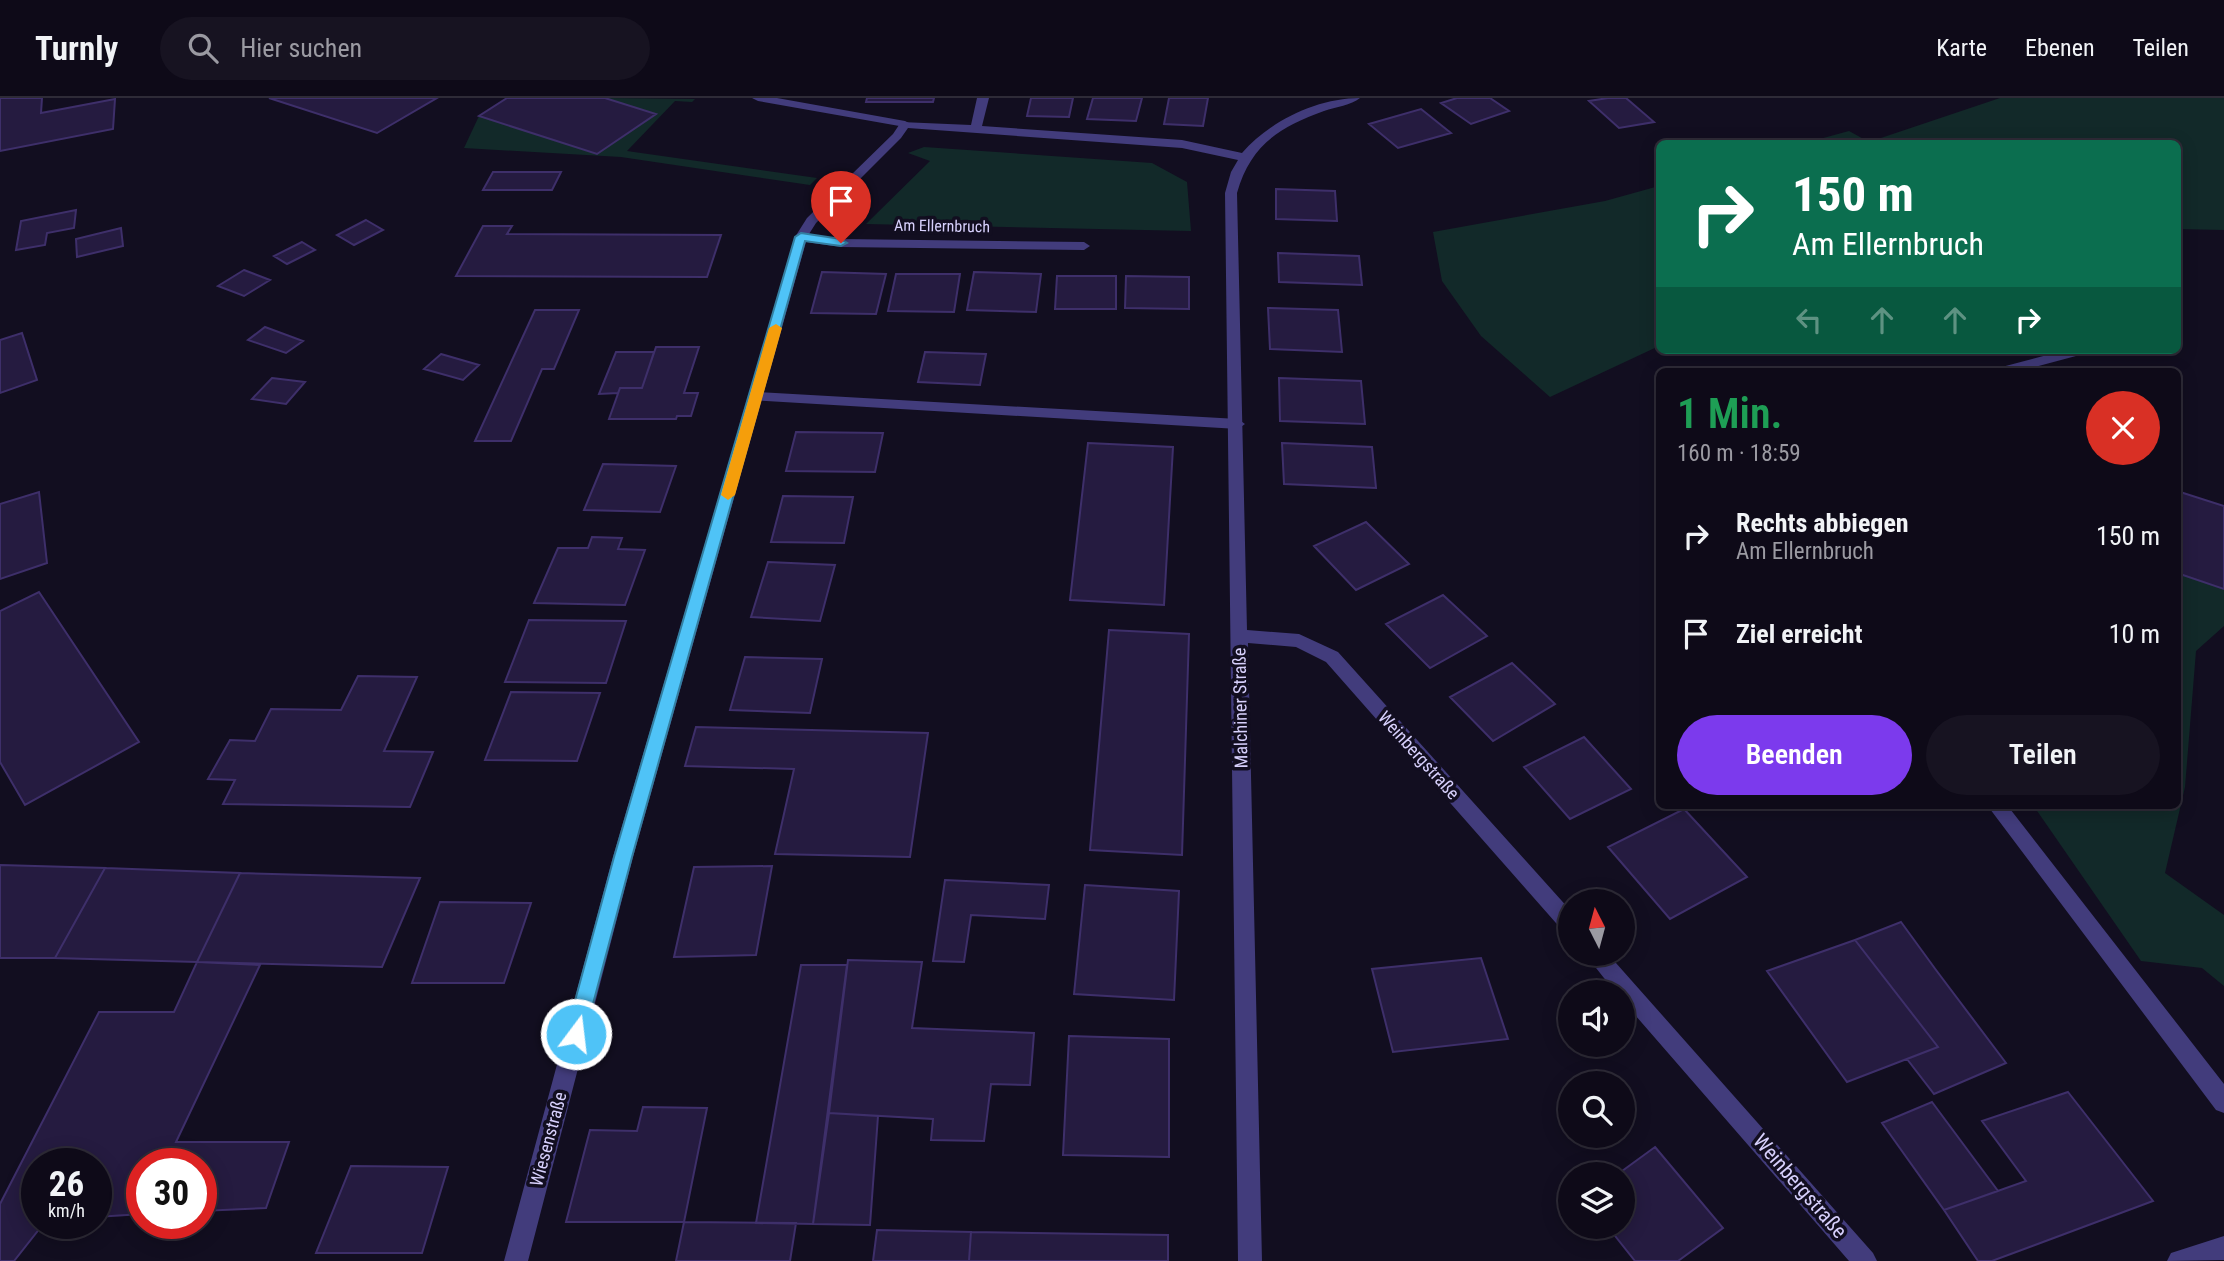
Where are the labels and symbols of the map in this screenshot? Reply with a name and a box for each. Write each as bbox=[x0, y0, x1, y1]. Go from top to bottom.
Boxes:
pin bbox=[811, 171, 871, 243]
street label: Am Ellernbruch bbox=[894, 216, 990, 236]
street label: Malchiner Straße bbox=[1228, 648, 1252, 768]
street label: Weinbergstraße bbox=[1374, 707, 1464, 803]
north arrow bbox=[1558, 889, 1634, 966]
position arrow bbox=[539, 997, 613, 1071]
street label: Wiesenstraße bbox=[525, 1090, 571, 1188]
street label: Weinbergstraße bbox=[1748, 1129, 1852, 1243]
speed limit sign: 30 bbox=[126, 1148, 217, 1239]

